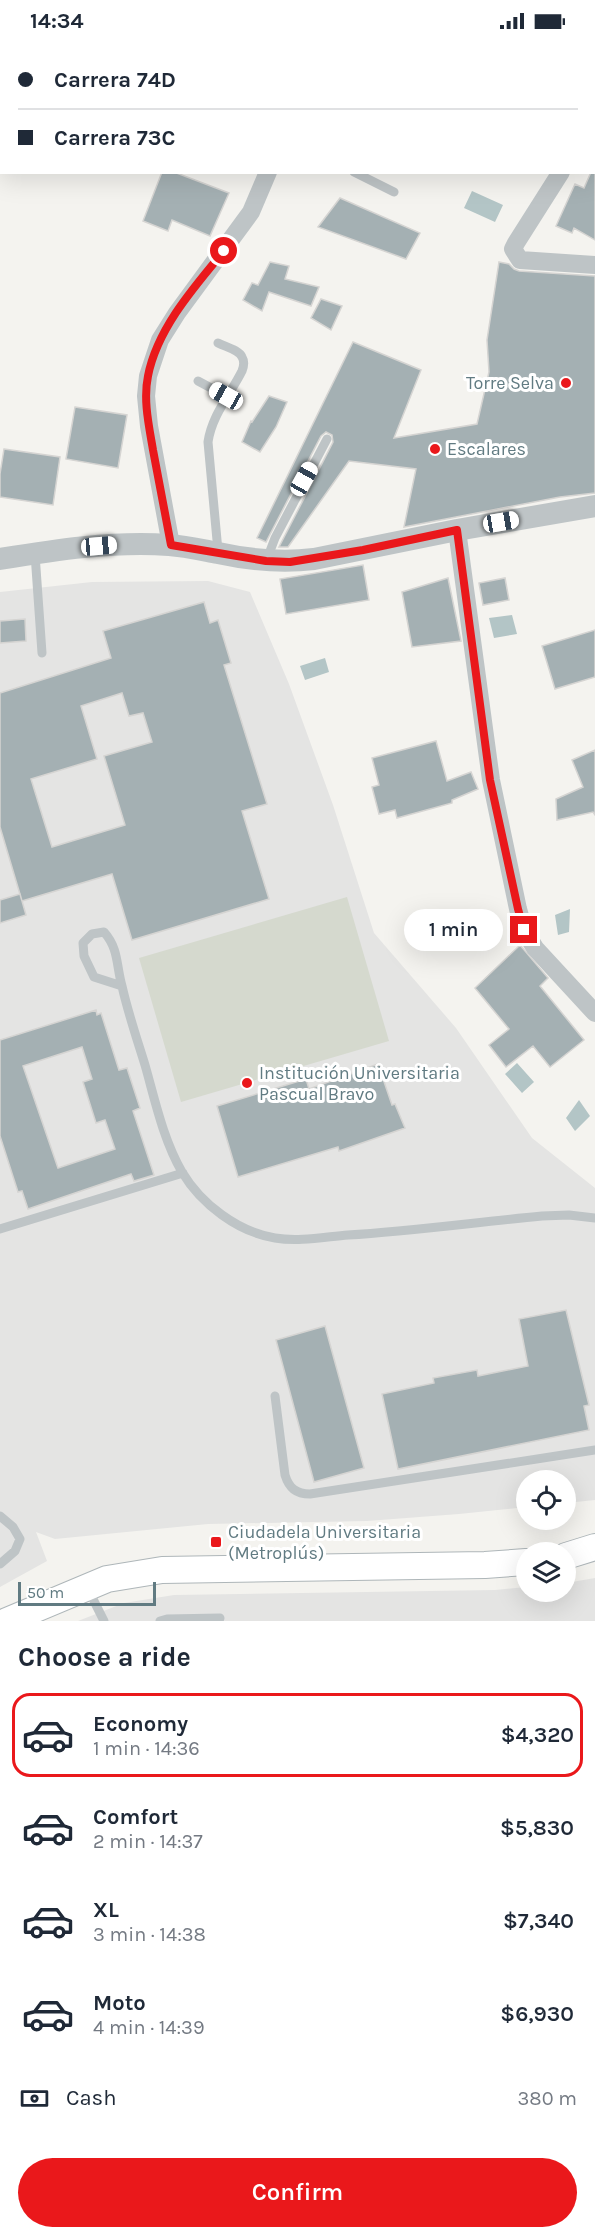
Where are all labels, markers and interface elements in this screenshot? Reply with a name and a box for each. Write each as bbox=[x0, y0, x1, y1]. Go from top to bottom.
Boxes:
text: 14:34 bbox=[30, 8, 84, 34]
text: Carrera 74D bbox=[54, 67, 176, 93]
text: Carrera 73C bbox=[54, 125, 175, 151]
route start bbox=[210, 237, 237, 264]
place label: Torre Selva bbox=[466, 372, 554, 394]
marker: Torre Selva bbox=[559, 376, 573, 390]
car bbox=[206, 379, 246, 413]
place label: Escalares bbox=[447, 438, 526, 460]
marker: Escalares bbox=[428, 442, 442, 456]
car bbox=[287, 459, 321, 499]
car bbox=[482, 510, 520, 534]
car bbox=[80, 535, 118, 557]
callout: 1 min bbox=[404, 909, 503, 951]
route end bbox=[510, 916, 537, 943]
text: 1 min bbox=[429, 918, 478, 941]
place label: Institución Universitaria Pascual Bravo bbox=[259, 1062, 460, 1105]
marker: Institución Universitaria Pascual Bravo bbox=[240, 1076, 254, 1090]
map controls bbox=[516, 1470, 576, 1602]
button: locate bbox=[516, 1470, 576, 1530]
place label: Ciudadela Universitaria (Metroplús) bbox=[228, 1521, 421, 1564]
marker: Ciudadela Universitaria (Metroplús) bbox=[209, 1535, 223, 1549]
button: layers bbox=[516, 1542, 576, 1602]
scale bar bbox=[18, 1579, 156, 1606]
text: 50 m bbox=[27, 1583, 64, 1602]
text: Choose a ride bbox=[18, 1641, 191, 1673]
icon: car bbox=[21, 1708, 75, 1762]
text: Economy bbox=[93, 1711, 188, 1737]
text: $4,320 bbox=[501, 1722, 574, 1748]
text: 1 min · 14:36 bbox=[93, 1737, 200, 1760]
icon: car bbox=[21, 1801, 75, 1855]
text: Comfort bbox=[93, 1804, 178, 1830]
text: $5,830 bbox=[500, 1815, 574, 1841]
text: 2 min · 14:37 bbox=[93, 1830, 203, 1853]
icon: car bbox=[21, 1894, 75, 1948]
text: XL bbox=[93, 1897, 119, 1923]
text: $7,340 bbox=[503, 1908, 574, 1934]
text: 3 min · 14:38 bbox=[93, 1923, 206, 1946]
icon: car bbox=[21, 1987, 75, 2041]
text: Moto bbox=[93, 1990, 146, 2016]
text: $6,930 bbox=[500, 2001, 574, 2027]
text: 4 min · 14:39 bbox=[93, 2016, 205, 2039]
icon: cash bbox=[18, 2082, 51, 2115]
text: Cash bbox=[66, 2085, 116, 2111]
text: 380 m bbox=[518, 2087, 577, 2110]
button: Confirm bbox=[18, 2158, 577, 2227]

